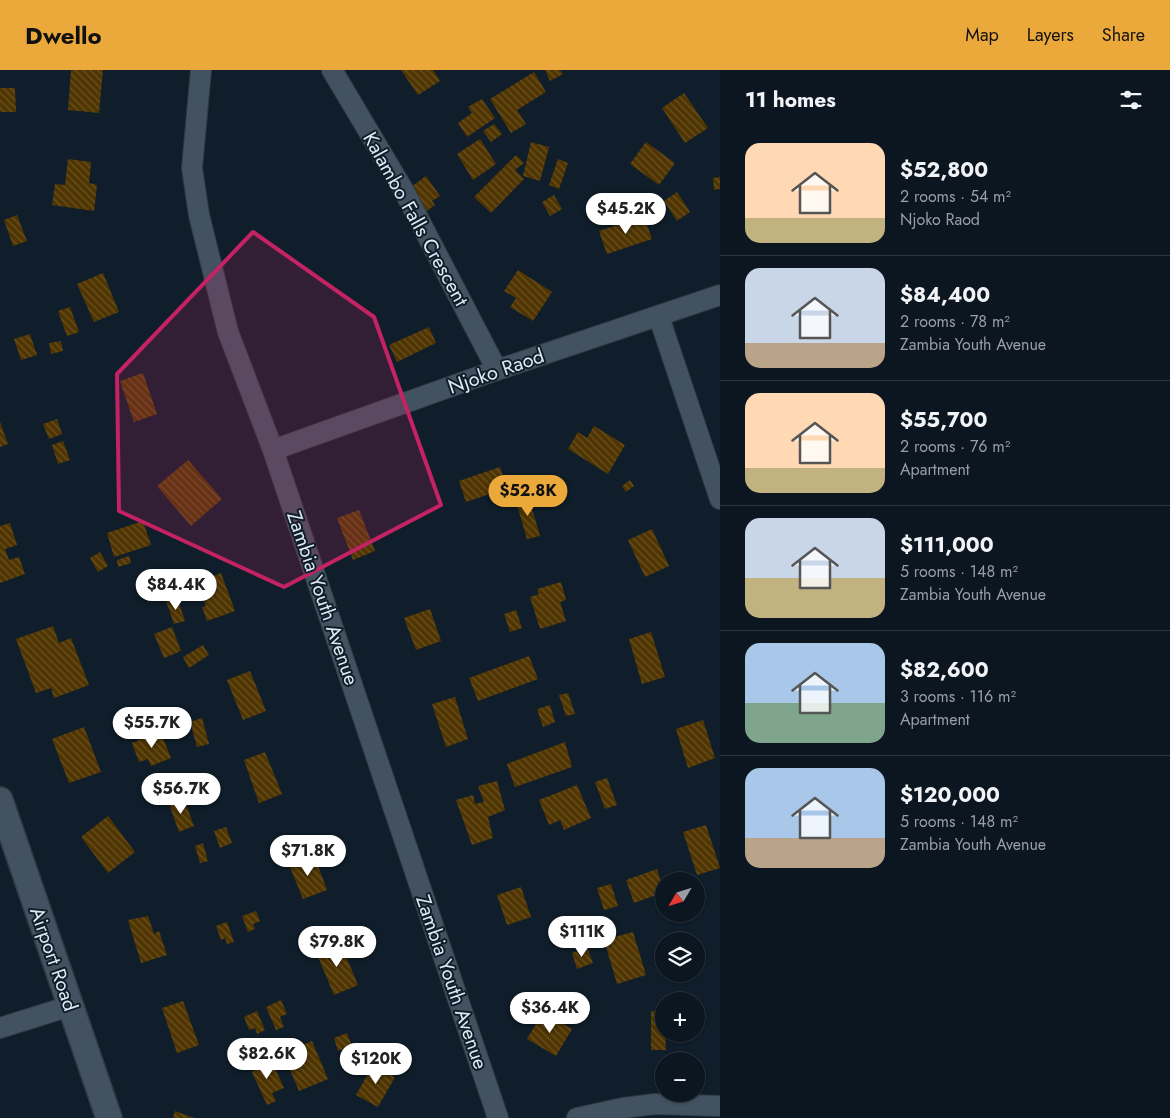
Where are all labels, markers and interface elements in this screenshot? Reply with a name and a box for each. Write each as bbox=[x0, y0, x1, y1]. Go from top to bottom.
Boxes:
text: Dwello bbox=[25, 18, 102, 53]
text: Map bbox=[965, 22, 999, 48]
text: Layers bbox=[1027, 22, 1074, 48]
text: Share bbox=[1102, 22, 1145, 48]
text: 11 homes bbox=[745, 85, 836, 115]
icon: filters bbox=[1117, 86, 1145, 114]
street label: Kalambo Falls Crescent bbox=[356, 127, 476, 312]
text: $52,800 bbox=[900, 155, 988, 185]
icon: home bbox=[785, 163, 845, 223]
text: 2 rooms · 54 m² bbox=[900, 185, 1011, 208]
pin: $45.2K bbox=[585, 192, 667, 235]
text: $45.2K bbox=[597, 197, 655, 220]
text: Njoko Raod bbox=[900, 208, 980, 231]
text: $84,400 bbox=[900, 280, 990, 310]
icon: home bbox=[785, 288, 845, 348]
text: 2 rooms · 78 m² bbox=[900, 310, 1010, 333]
text: Zambia Youth Avenue bbox=[900, 333, 1046, 356]
street label: Njoko Raod bbox=[444, 341, 548, 401]
text: $55,700 bbox=[900, 405, 987, 435]
icon: home bbox=[785, 413, 845, 473]
text: 2 rooms · 76 m² bbox=[900, 435, 1010, 458]
text: Apartment bbox=[900, 458, 970, 481]
pin: $52.8K bbox=[487, 474, 569, 517]
text: $52.8K bbox=[499, 479, 557, 502]
street label: Zambia Youth Avenue bbox=[279, 507, 366, 689]
text: $111,000 bbox=[900, 530, 994, 560]
icon: home bbox=[785, 538, 845, 598]
text: 5 rooms · 148 m² bbox=[900, 560, 1018, 583]
pin: $84.4K bbox=[135, 568, 217, 611]
text: $84.4K bbox=[147, 573, 205, 596]
text: Zambia Youth Avenue bbox=[900, 583, 1046, 606]
text: $82,600 bbox=[900, 655, 989, 685]
icon: home bbox=[785, 663, 845, 723]
text: 3 rooms · 116 m² bbox=[900, 685, 1016, 708]
pin: $55.7K bbox=[111, 706, 193, 749]
text: Apartment bbox=[900, 708, 970, 731]
text: $55.7K bbox=[124, 711, 180, 734]
pin: $56.7K bbox=[140, 772, 222, 815]
text: $56.7K bbox=[153, 777, 209, 800]
text: $120,000 bbox=[900, 780, 1000, 810]
icon: home bbox=[785, 788, 845, 848]
text: 5 rooms · 148 m² bbox=[900, 810, 1018, 833]
text: Zambia Youth Avenue bbox=[900, 833, 1046, 856]
pin: $71.8K bbox=[267, 834, 349, 877]
text: $71.8K bbox=[281, 839, 335, 862]
north arrow bbox=[655, 872, 705, 922]
map controls bbox=[655, 872, 705, 1102]
street label: Zambia Youth Avenue bbox=[408, 891, 495, 1073]
street label: Airport Road bbox=[22, 903, 85, 1015]
pin: $111K bbox=[547, 916, 617, 958]
text: $111K bbox=[559, 920, 605, 943]
pin: $79.8K bbox=[296, 926, 378, 968]
text: $79.8K bbox=[309, 930, 365, 953]
button: layers bbox=[655, 932, 705, 982]
pin: $36.4K bbox=[509, 992, 591, 1034]
button: + bbox=[655, 992, 705, 1042]
text: $36.4K bbox=[521, 996, 579, 1019]
pin: $82.6K bbox=[226, 1038, 308, 1080]
text: $82.6K bbox=[238, 1042, 296, 1065]
pin: $120K bbox=[341, 1042, 411, 1085]
text: $120K bbox=[351, 1047, 401, 1070]
button: − bbox=[655, 1052, 705, 1102]

